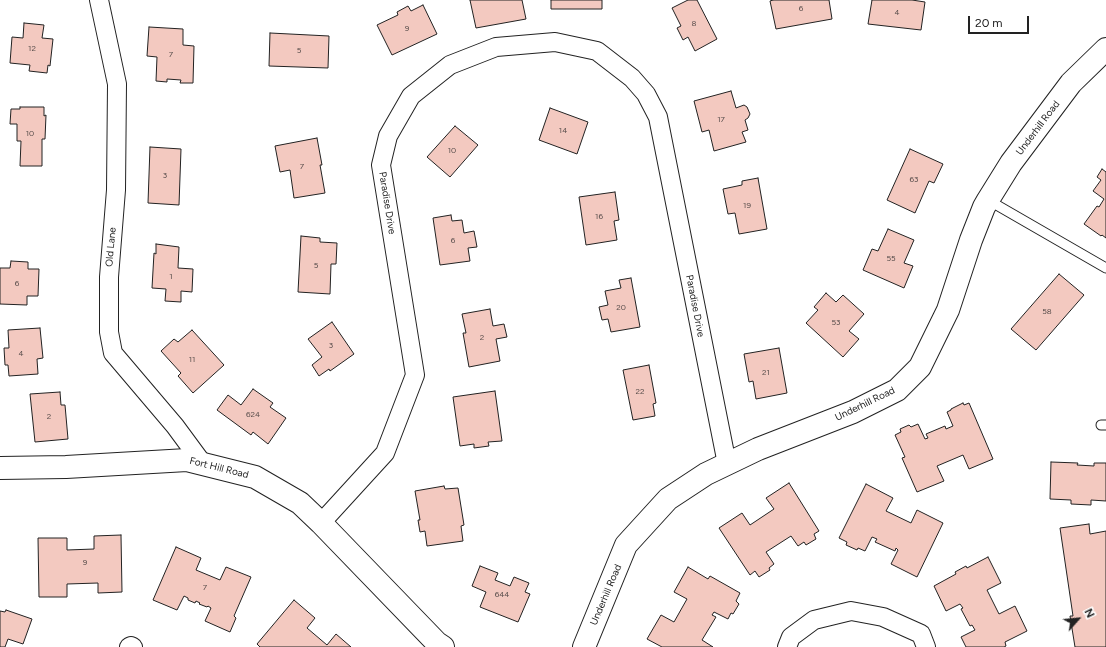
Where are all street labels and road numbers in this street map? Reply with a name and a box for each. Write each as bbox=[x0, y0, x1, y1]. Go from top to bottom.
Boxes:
street label: Underhill Road bbox=[1014, 98, 1062, 158]
street label: Paradise Drive bbox=[376, 171, 398, 235]
street label: Old Lane bbox=[103, 227, 119, 267]
street label: Paradise Drive bbox=[683, 274, 707, 338]
street label: Underhill Road bbox=[833, 384, 897, 424]
street label: Fort Hill Road bbox=[188, 455, 250, 481]
street label: Underhill Road bbox=[588, 563, 624, 627]

